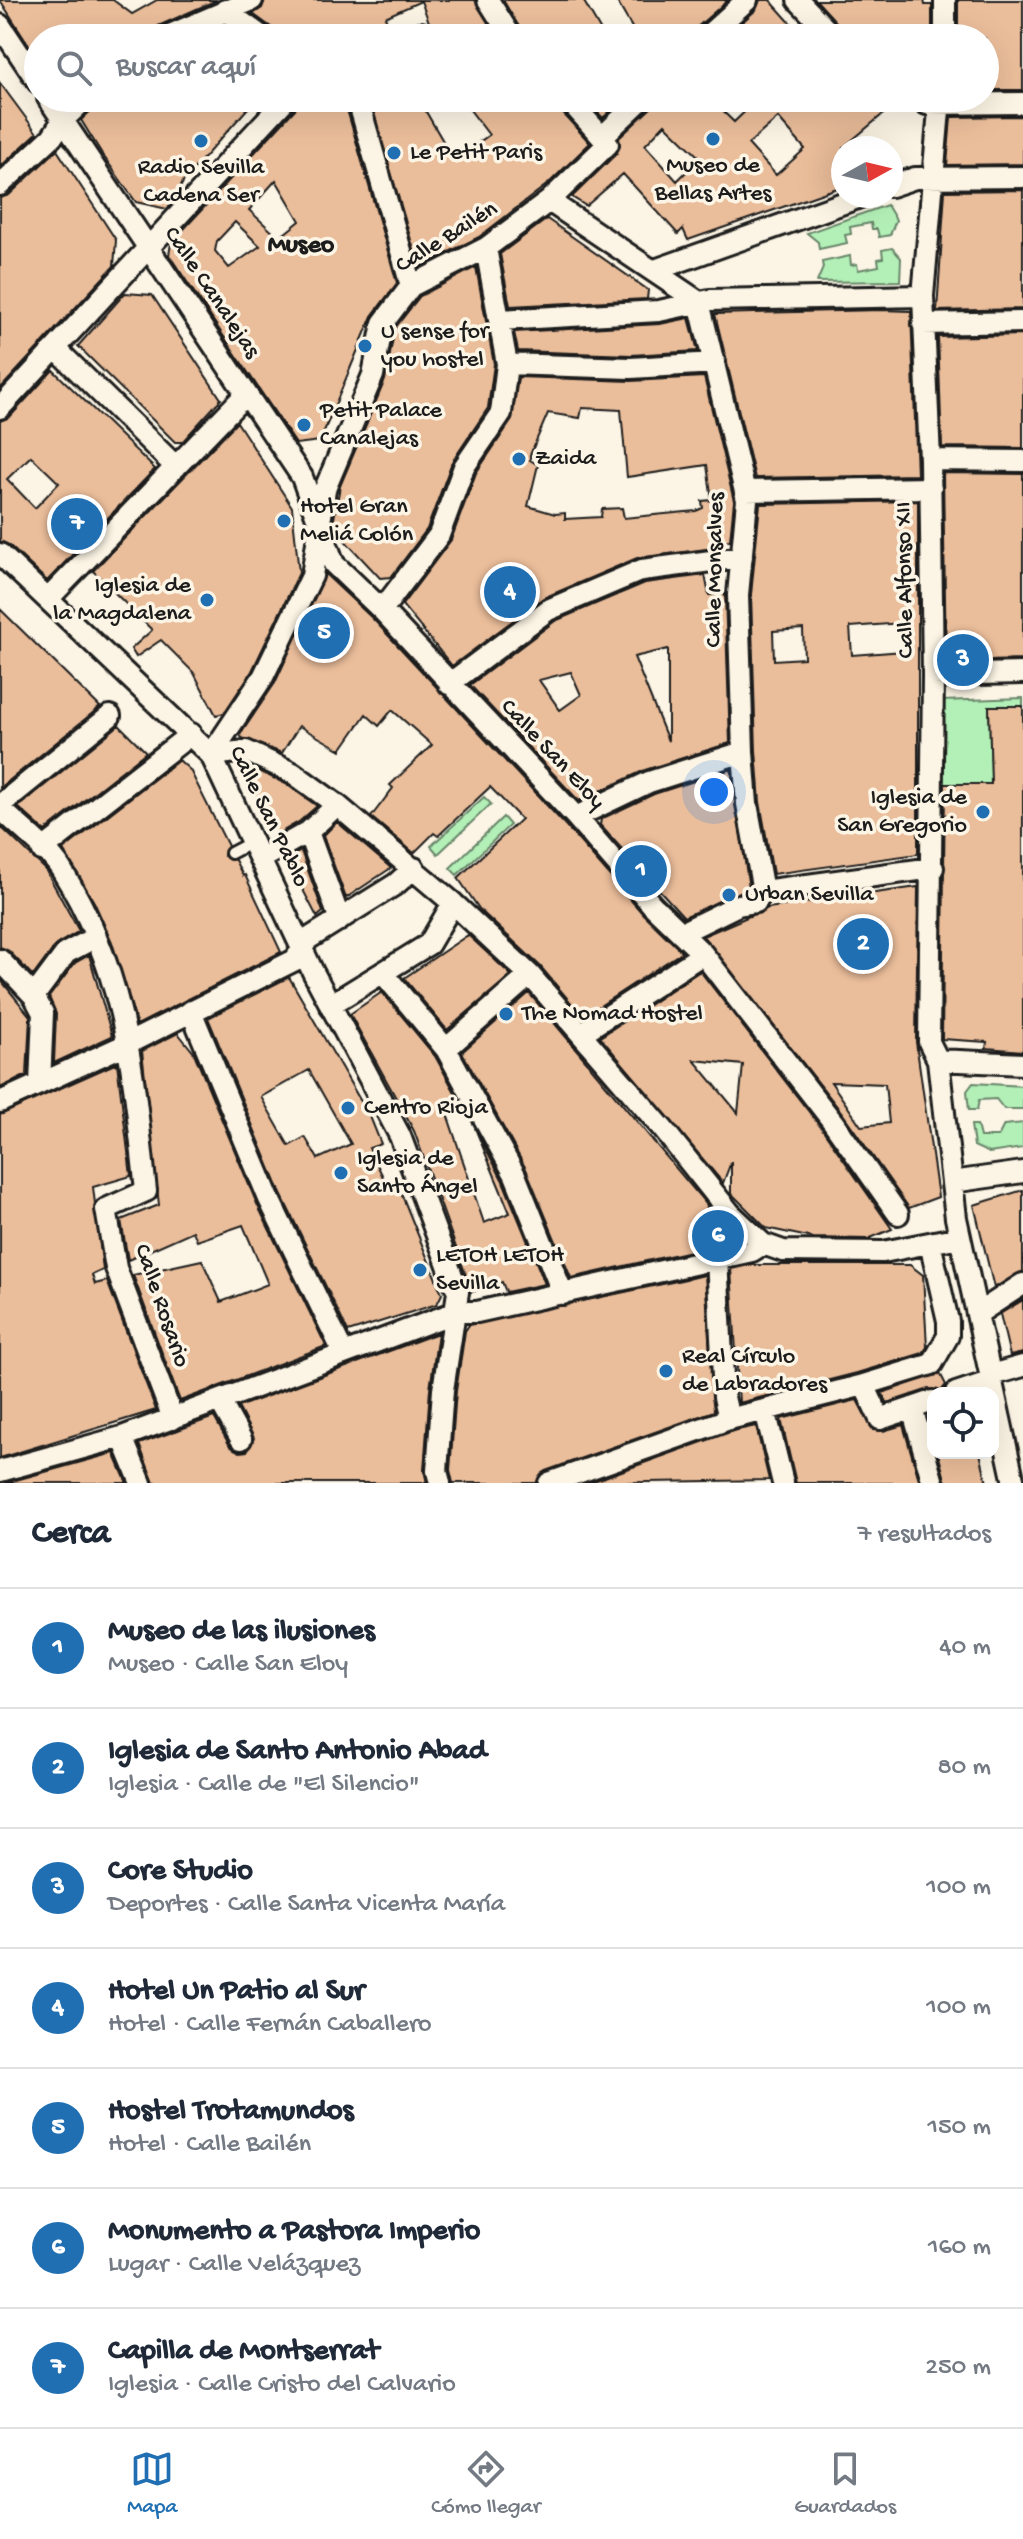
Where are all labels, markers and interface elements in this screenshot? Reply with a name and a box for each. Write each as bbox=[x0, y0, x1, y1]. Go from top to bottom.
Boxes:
search box bbox=[24, 24, 999, 112]
icon: search bbox=[52, 46, 96, 90]
text: Buscar aquí bbox=[116, 51, 256, 86]
marker: Museo de Bellas Artes bbox=[704, 130, 722, 148]
marker: Radio Sevilla Cadena Ser bbox=[192, 132, 210, 150]
north arrow bbox=[831, 136, 903, 208]
place label: Le Petit Paris bbox=[410, 139, 543, 168]
marker: Le Petit Paris bbox=[385, 144, 403, 162]
place label: Museo de Bellas Artes bbox=[654, 152, 773, 209]
place label: Radio Sevilla Cadena Ser bbox=[138, 154, 265, 211]
street label: Calle Bailén bbox=[391, 195, 504, 281]
street label: Calle Canalejas bbox=[156, 222, 266, 365]
district label: Museo bbox=[268, 231, 335, 262]
place label: U sense for you hostel bbox=[381, 318, 491, 375]
marker: U sense for you hostel bbox=[356, 337, 374, 355]
place label: Petit Palace Canalejas bbox=[319, 397, 442, 454]
marker: Petit Palace Canalejas bbox=[295, 416, 313, 434]
place label: Zaida bbox=[535, 445, 597, 474]
marker: Zaida bbox=[510, 450, 528, 468]
street label: Calle Monsalves bbox=[700, 491, 732, 648]
place label: Hotel Gran Meliá Colón bbox=[300, 493, 414, 550]
pin: 7 bbox=[51, 494, 103, 554]
street label: Calle Alfonso XII bbox=[890, 501, 922, 659]
marker: Hotel Gran Meliá Colón bbox=[275, 512, 293, 530]
pin: 4 bbox=[484, 562, 536, 622]
place label: Iglesia de la Magdalena bbox=[53, 572, 192, 629]
marker: Iglesia de la Magdalena bbox=[198, 591, 216, 609]
pin: 5 bbox=[298, 603, 350, 663]
pin: 3 bbox=[937, 630, 989, 690]
street label: Calle San Eloy bbox=[493, 694, 611, 817]
street label: Calle San Pablo bbox=[221, 742, 315, 892]
your location bbox=[694, 772, 734, 812]
place label: Iglesia de San Gregorio bbox=[837, 784, 968, 841]
marker: Iglesia de San Gregorio bbox=[974, 803, 992, 821]
pin: 1 bbox=[615, 841, 667, 901]
place label: Urban Sevilla bbox=[745, 881, 874, 910]
marker: Urban Sevilla bbox=[720, 886, 738, 904]
pin: 2 bbox=[837, 914, 889, 974]
place label: The Nomad Hostel bbox=[520, 1000, 703, 1029]
marker: The Nomad Hostel bbox=[497, 1005, 515, 1023]
place label: Centro Rioja bbox=[364, 1094, 488, 1123]
marker: Centro Rioja bbox=[339, 1099, 357, 1117]
place label: Iglesia de Santo Ángel bbox=[357, 1145, 478, 1202]
marker: Iglesia de Santo Ángel bbox=[332, 1164, 350, 1182]
pin: 6 bbox=[692, 1206, 744, 1266]
street label: Calle Rosario bbox=[126, 1241, 196, 1371]
place label: LETOH LETOH Sevilla bbox=[436, 1242, 564, 1299]
marker: LETOH LETOH Sevilla bbox=[411, 1261, 429, 1279]
place label: Real Círculo de Labradores bbox=[682, 1343, 828, 1400]
marker: Real Círculo de Labradores bbox=[657, 1362, 675, 1380]
map controls bbox=[927, 1387, 999, 1459]
button: locate bbox=[927, 1387, 999, 1459]
text: Cerca bbox=[32, 1515, 110, 1555]
text: 7 resultados bbox=[858, 1520, 991, 1551]
text: Museo de las ilusiones bbox=[108, 1615, 375, 1650]
text: 1 bbox=[53, 1633, 63, 1664]
text: 40 m bbox=[939, 1633, 991, 1664]
text: Museo · Calle San Eloy bbox=[108, 1650, 348, 1681]
text: Iglesia de Santo Antonio Abad bbox=[108, 1735, 487, 1770]
text: 2 bbox=[52, 1753, 64, 1784]
text: 80 m bbox=[937, 1753, 991, 1784]
text: Iglesia · Calle de "El Silencio" bbox=[108, 1770, 420, 1801]
text: Core Studio bbox=[108, 1855, 253, 1890]
text: 3 bbox=[51, 1873, 65, 1904]
text: 100 m bbox=[926, 1873, 991, 1904]
text: Deportes · Calle Santa Vicenta María bbox=[108, 1890, 505, 1921]
text: Hotel Un Patio al Sur bbox=[108, 1975, 364, 2010]
text: 4 bbox=[52, 1993, 64, 2024]
text: 100 m bbox=[926, 1993, 991, 2024]
text: Hotel · Calle Fernán Caballero bbox=[108, 2010, 432, 2041]
text: Hostel Trotamundos bbox=[108, 2095, 354, 2130]
text: 5 bbox=[51, 2113, 65, 2144]
text: 150 m bbox=[927, 2113, 991, 2144]
text: Hotel · Calle Bailén bbox=[108, 2130, 311, 2161]
text: Monumento a Pastora Imperio bbox=[108, 2215, 480, 2250]
text: 6 bbox=[51, 2233, 65, 2264]
text: 160 m bbox=[928, 2233, 991, 2264]
text: Lugar · Calle Velázquez bbox=[108, 2250, 360, 2281]
text: Capilla de Montserrat bbox=[108, 2335, 379, 2370]
text: 7 bbox=[51, 2353, 65, 2384]
text: 250 m bbox=[925, 2353, 991, 2384]
text: Iglesia · Calle Cristo del Calvario bbox=[108, 2370, 456, 2401]
tab: Mapa bbox=[127, 2447, 177, 2521]
tab: Cómo llegar bbox=[431, 2447, 540, 2521]
tab: Guardados bbox=[794, 2447, 896, 2521]

